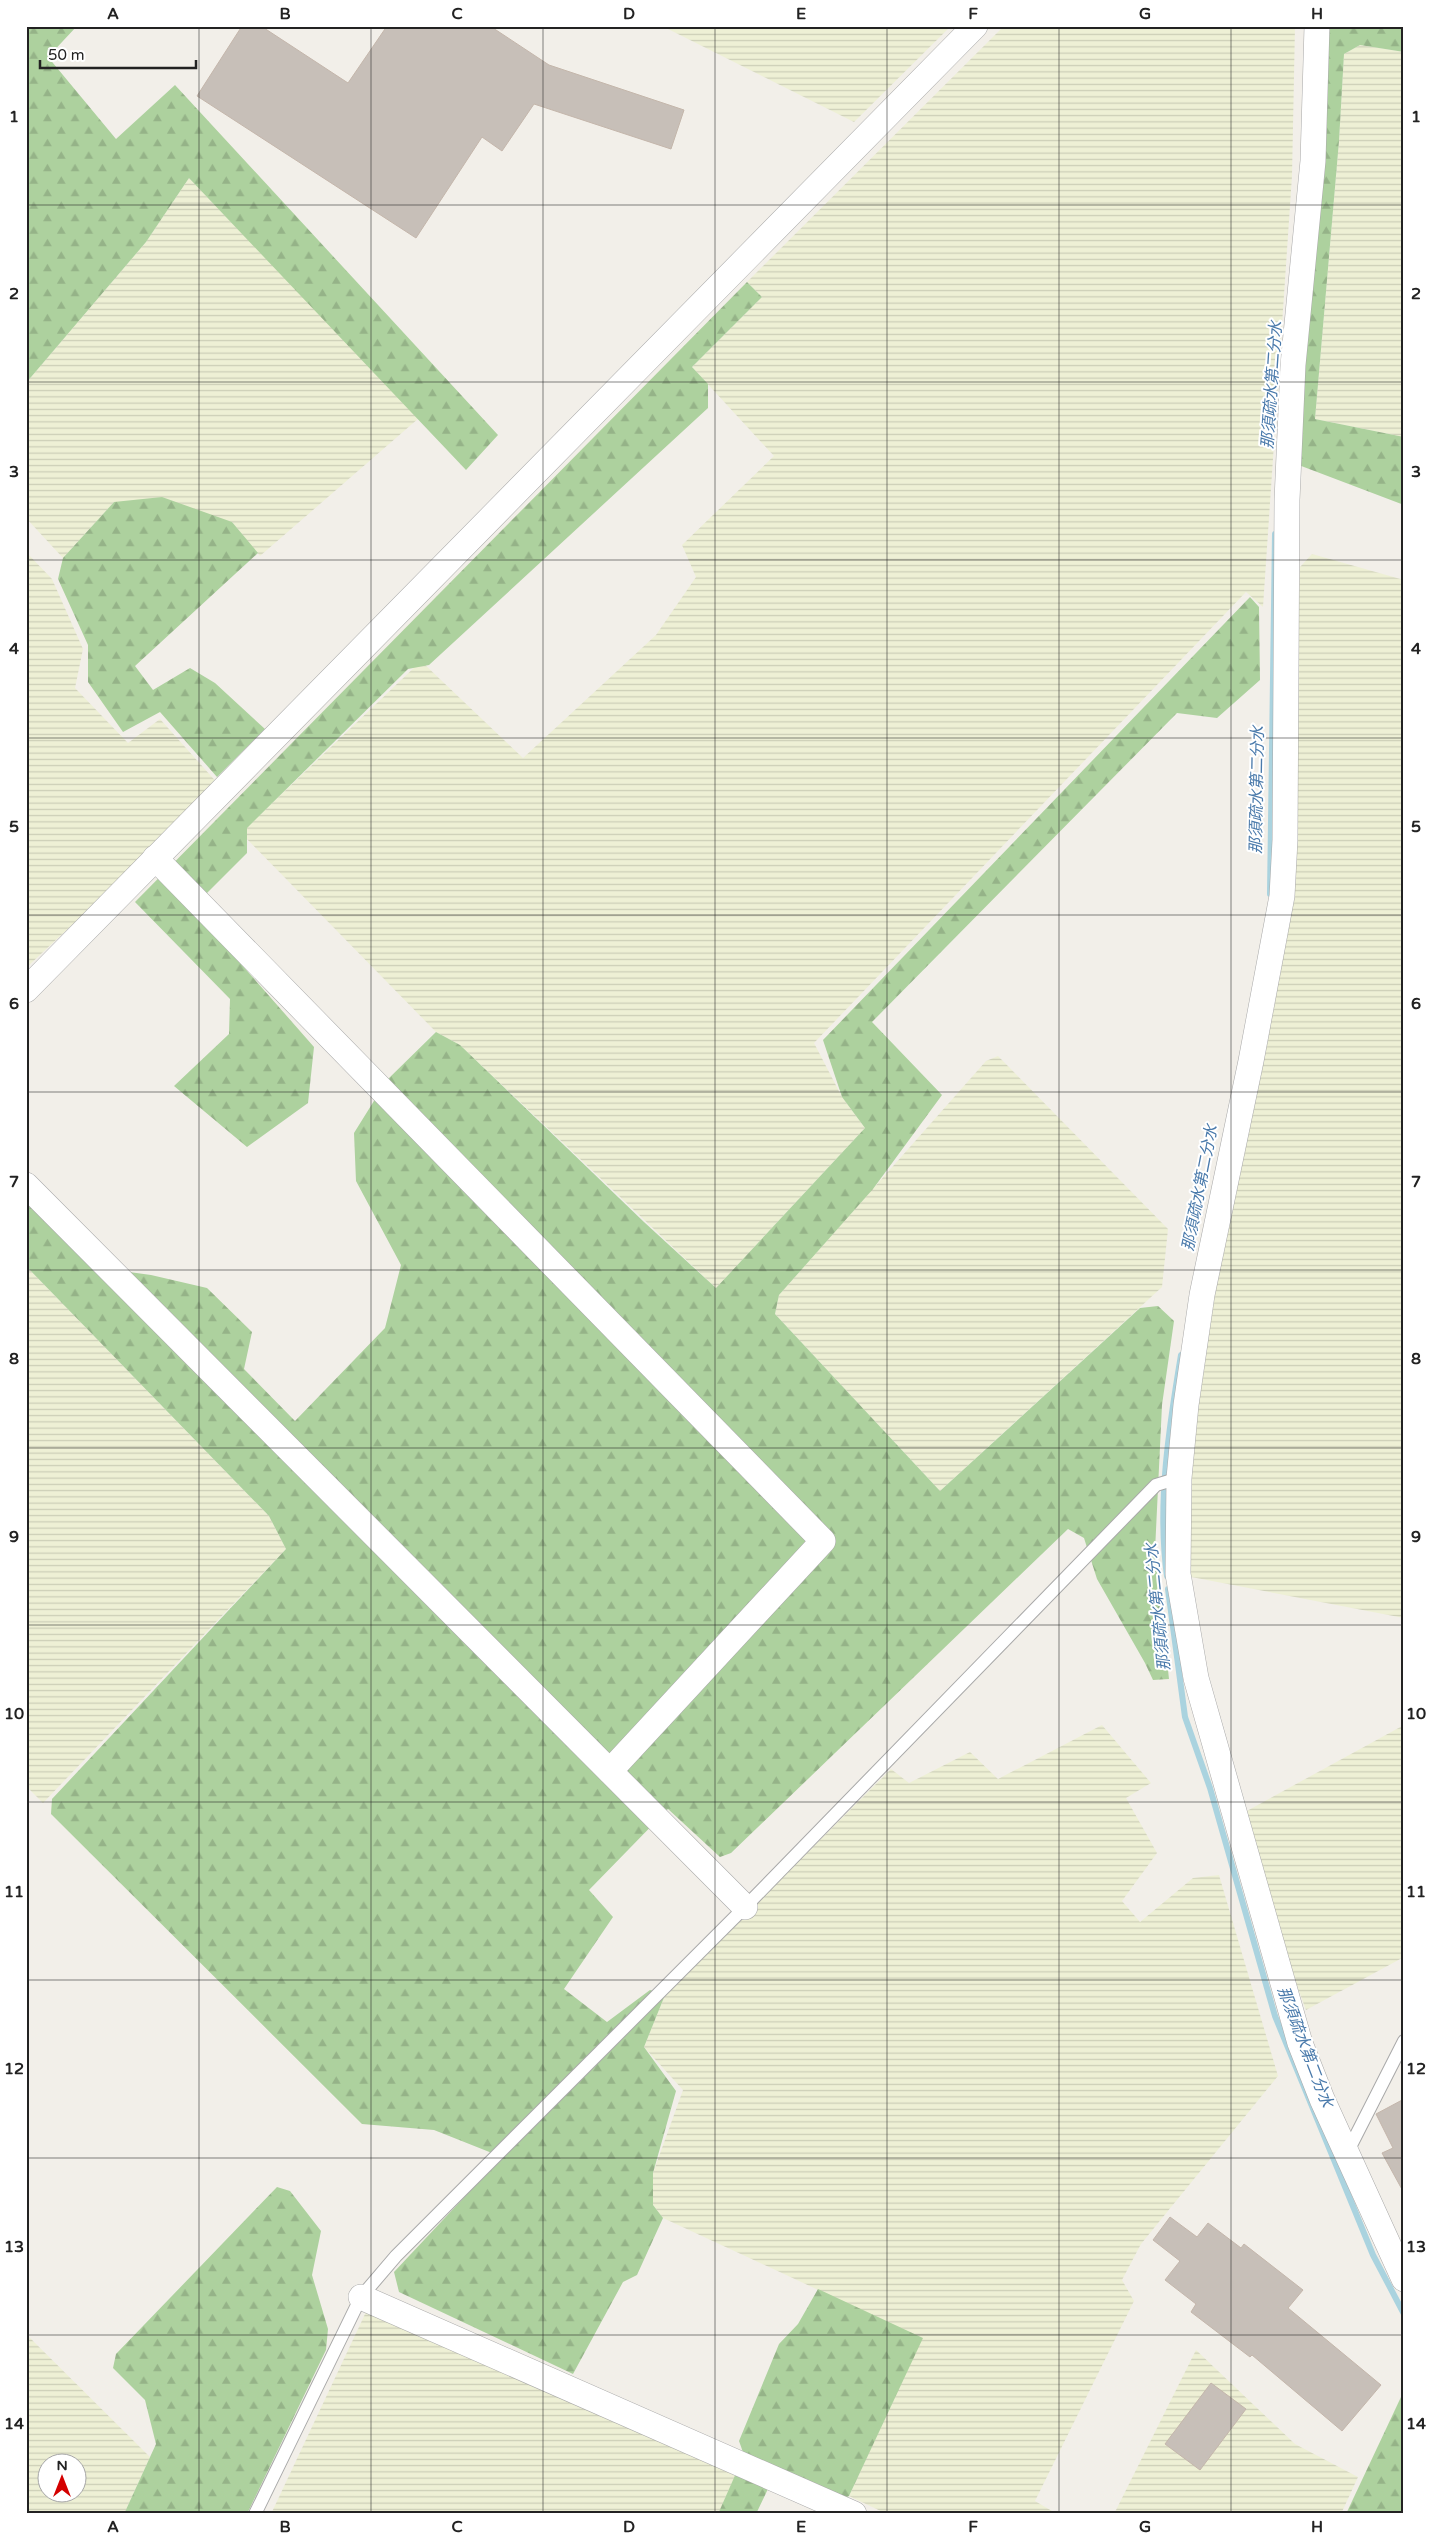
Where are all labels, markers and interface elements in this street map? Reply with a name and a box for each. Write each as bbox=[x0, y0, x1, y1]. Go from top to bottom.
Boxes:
text: A bbox=[107, 4, 119, 24]
text: B bbox=[279, 4, 291, 24]
text: C bbox=[451, 4, 463, 24]
text: D bbox=[623, 4, 635, 24]
text: E bbox=[796, 4, 806, 24]
text: F bbox=[968, 4, 978, 24]
text: G bbox=[1139, 4, 1151, 24]
text: H bbox=[1311, 4, 1323, 24]
scale bar bbox=[40, 38, 196, 70]
text: 50 m bbox=[48, 46, 85, 64]
text: 1 bbox=[9, 107, 19, 127]
text: 1 bbox=[1411, 107, 1421, 127]
text: 2 bbox=[9, 284, 19, 304]
text: 2 bbox=[1411, 284, 1421, 304]
water label: 那須疏水第二分水 bbox=[1258, 318, 1287, 450]
text: 3 bbox=[9, 462, 19, 482]
text: 3 bbox=[1411, 462, 1421, 482]
text: 4 bbox=[9, 639, 19, 659]
text: 4 bbox=[1411, 639, 1421, 659]
water label: 那須疏水第二分水 bbox=[1246, 724, 1268, 854]
text: 5 bbox=[9, 817, 19, 837]
text: 5 bbox=[1411, 817, 1421, 837]
text: 6 bbox=[9, 994, 19, 1014]
text: 6 bbox=[1411, 994, 1421, 1014]
water label: 那須疏水第二分水 bbox=[1178, 1121, 1222, 1253]
text: 7 bbox=[9, 1172, 19, 1192]
text: 7 bbox=[1411, 1172, 1421, 1192]
text: 8 bbox=[9, 1349, 19, 1369]
text: 8 bbox=[1411, 1349, 1421, 1369]
text: 9 bbox=[9, 1527, 19, 1547]
text: 9 bbox=[1411, 1527, 1421, 1547]
water label: 那須疏水第二分水 bbox=[1141, 1540, 1175, 1672]
text: 10 bbox=[4, 1704, 24, 1724]
text: 10 bbox=[1406, 1704, 1426, 1724]
text: 11 bbox=[4, 1882, 24, 1902]
text: 11 bbox=[1406, 1882, 1426, 1902]
water label: 那須疏水第二分水 bbox=[1273, 1984, 1338, 2112]
text: 12 bbox=[4, 2059, 24, 2079]
text: 12 bbox=[1406, 2059, 1426, 2079]
text: 13 bbox=[4, 2237, 24, 2257]
text: 13 bbox=[1406, 2237, 1426, 2257]
text: 14 bbox=[4, 2414, 24, 2434]
text: 14 bbox=[1406, 2414, 1426, 2434]
north arrow bbox=[38, 2452, 88, 2502]
text: N bbox=[56, 2457, 68, 2474]
text: A bbox=[107, 2517, 119, 2537]
text: B bbox=[279, 2517, 291, 2537]
text: C bbox=[451, 2517, 463, 2537]
text: D bbox=[623, 2517, 635, 2537]
text: E bbox=[796, 2517, 806, 2537]
text: F bbox=[968, 2517, 978, 2537]
text: G bbox=[1139, 2517, 1151, 2537]
text: H bbox=[1311, 2517, 1323, 2537]

